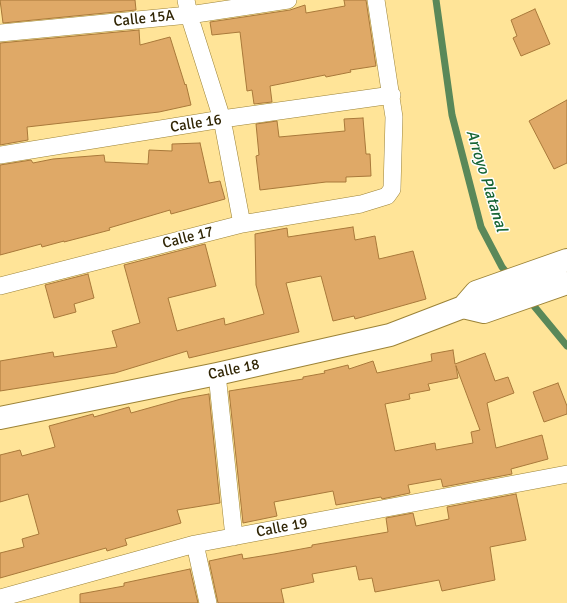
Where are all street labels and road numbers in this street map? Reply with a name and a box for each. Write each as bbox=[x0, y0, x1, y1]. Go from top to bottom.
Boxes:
street label: Calle 15A bbox=[113, 7, 175, 31]
street label: Calle 16 bbox=[169, 111, 223, 137]
street label: Calle 17 bbox=[161, 223, 215, 253]
street label: Calle 18 bbox=[207, 356, 261, 384]
street label: Calle 19 bbox=[255, 514, 309, 542]

